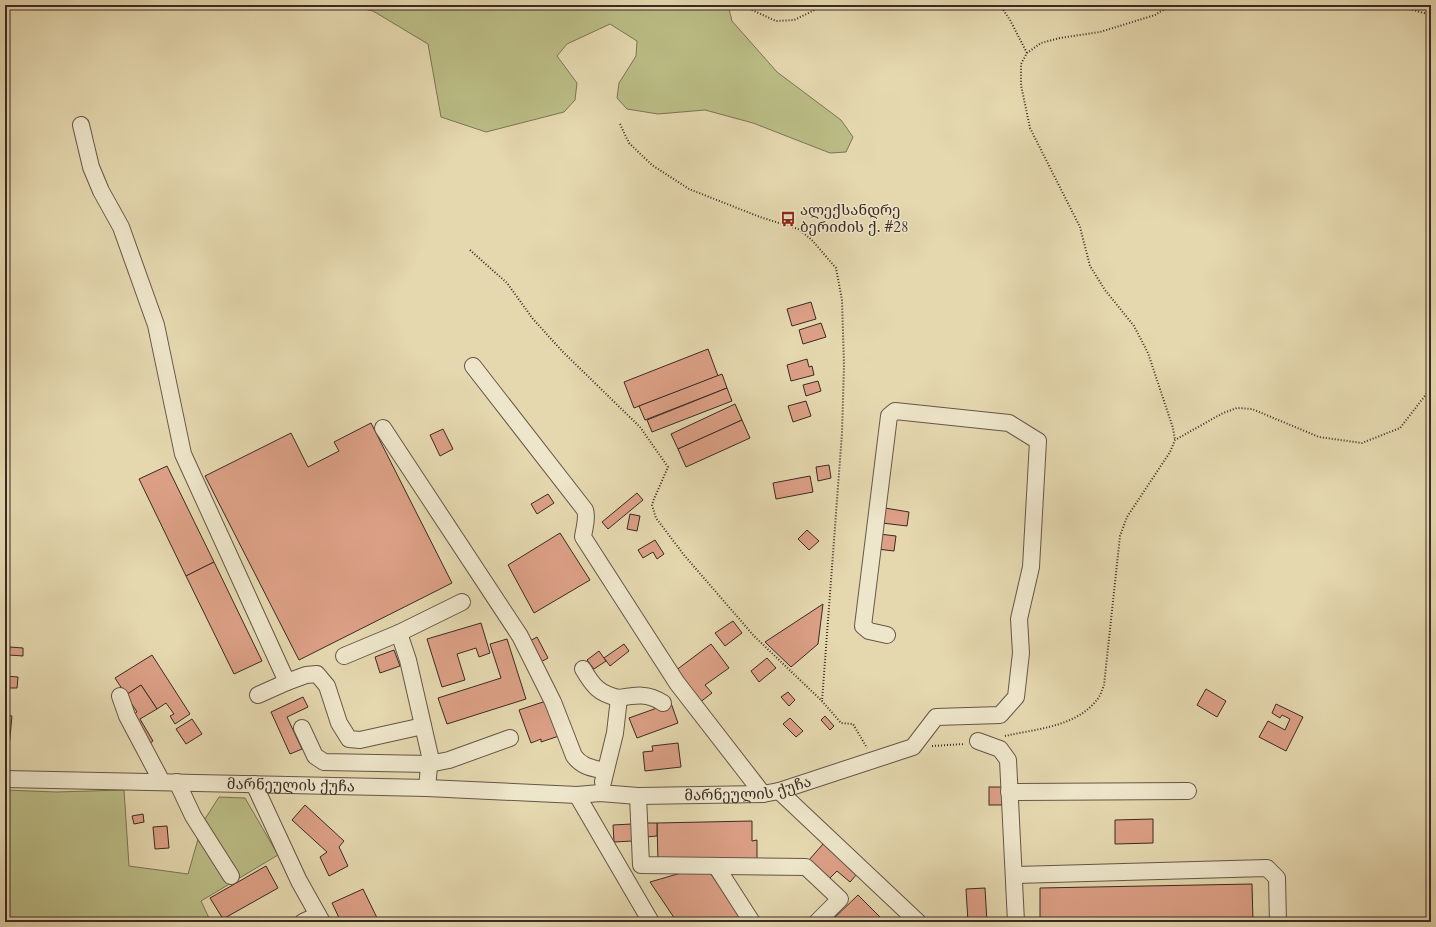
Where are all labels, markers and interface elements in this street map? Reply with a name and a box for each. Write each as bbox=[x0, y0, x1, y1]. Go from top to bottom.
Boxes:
place label: ალექსანდრე ბერიძის ქ. #28 bbox=[800, 200, 909, 237]
bus stop icon: ალექსანდრე ბერიძის ქ. #28 bbox=[779, 210, 797, 228]
street label: მარნეულის ქუჩა bbox=[684, 771, 814, 805]
street label: მარნეულის ქუჩა bbox=[227, 774, 355, 796]

